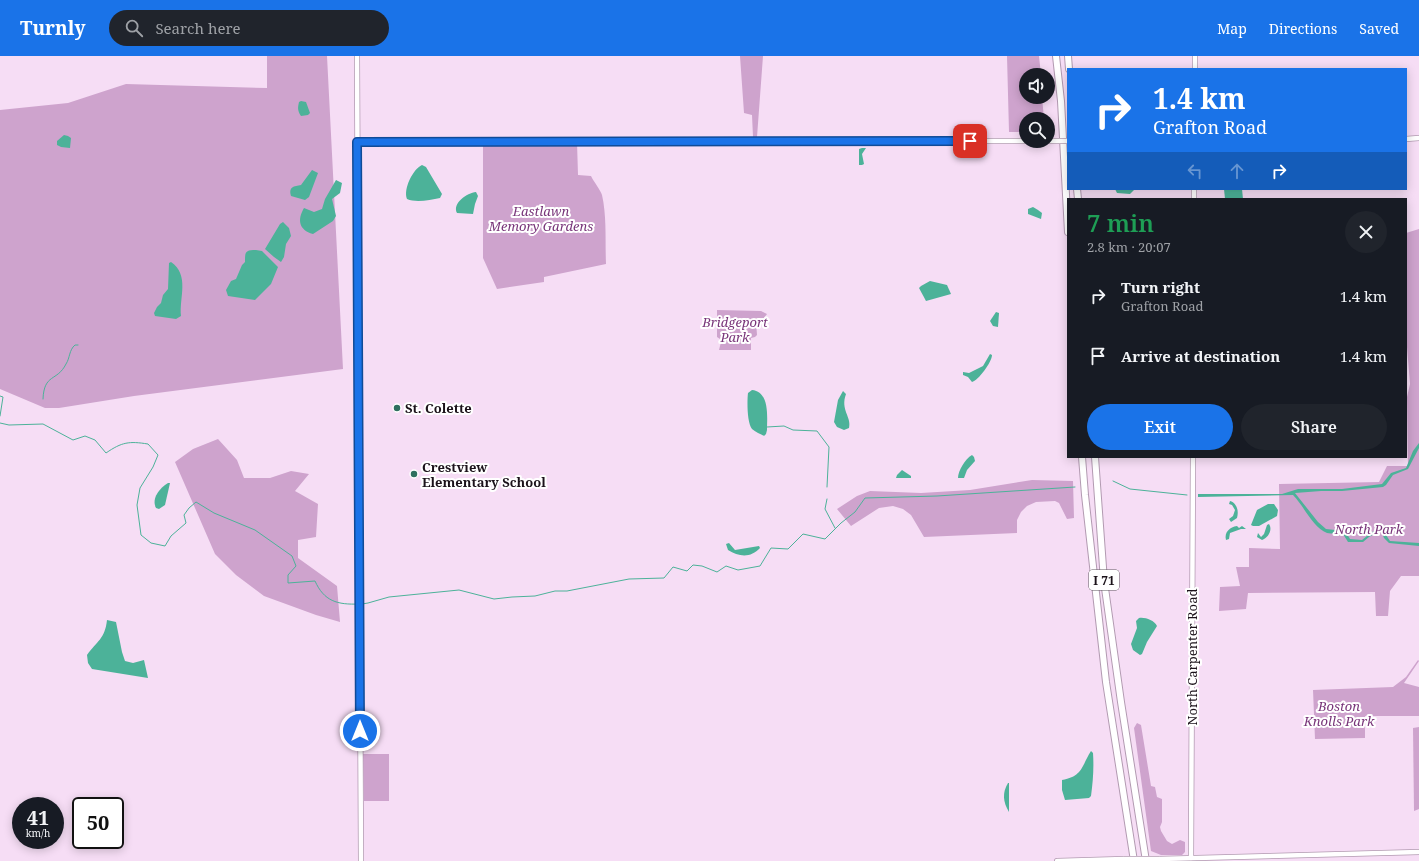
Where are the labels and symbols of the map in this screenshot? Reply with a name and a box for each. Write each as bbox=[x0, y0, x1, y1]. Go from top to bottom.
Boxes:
pin bbox=[953, 124, 987, 158]
park label: Eastlawn Memory Gardens bbox=[488, 202, 593, 235]
park label: Bridgeport Park bbox=[701, 313, 768, 346]
place label: St. Colette bbox=[405, 399, 472, 417]
marker: St. Colette bbox=[392, 403, 402, 413]
place label: Crestview Elementary School bbox=[422, 458, 546, 491]
marker: Crestview Elementary School bbox=[409, 469, 419, 479]
park label: North Park bbox=[1334, 520, 1404, 538]
road number: I 71 bbox=[1089, 570, 1119, 590]
street label: North Carpenter Road bbox=[1183, 589, 1201, 725]
park label: Boston Knolls Park bbox=[1303, 697, 1375, 730]
position arrow bbox=[339, 710, 381, 752]
speed limit sign: 50 bbox=[72, 797, 124, 849]

